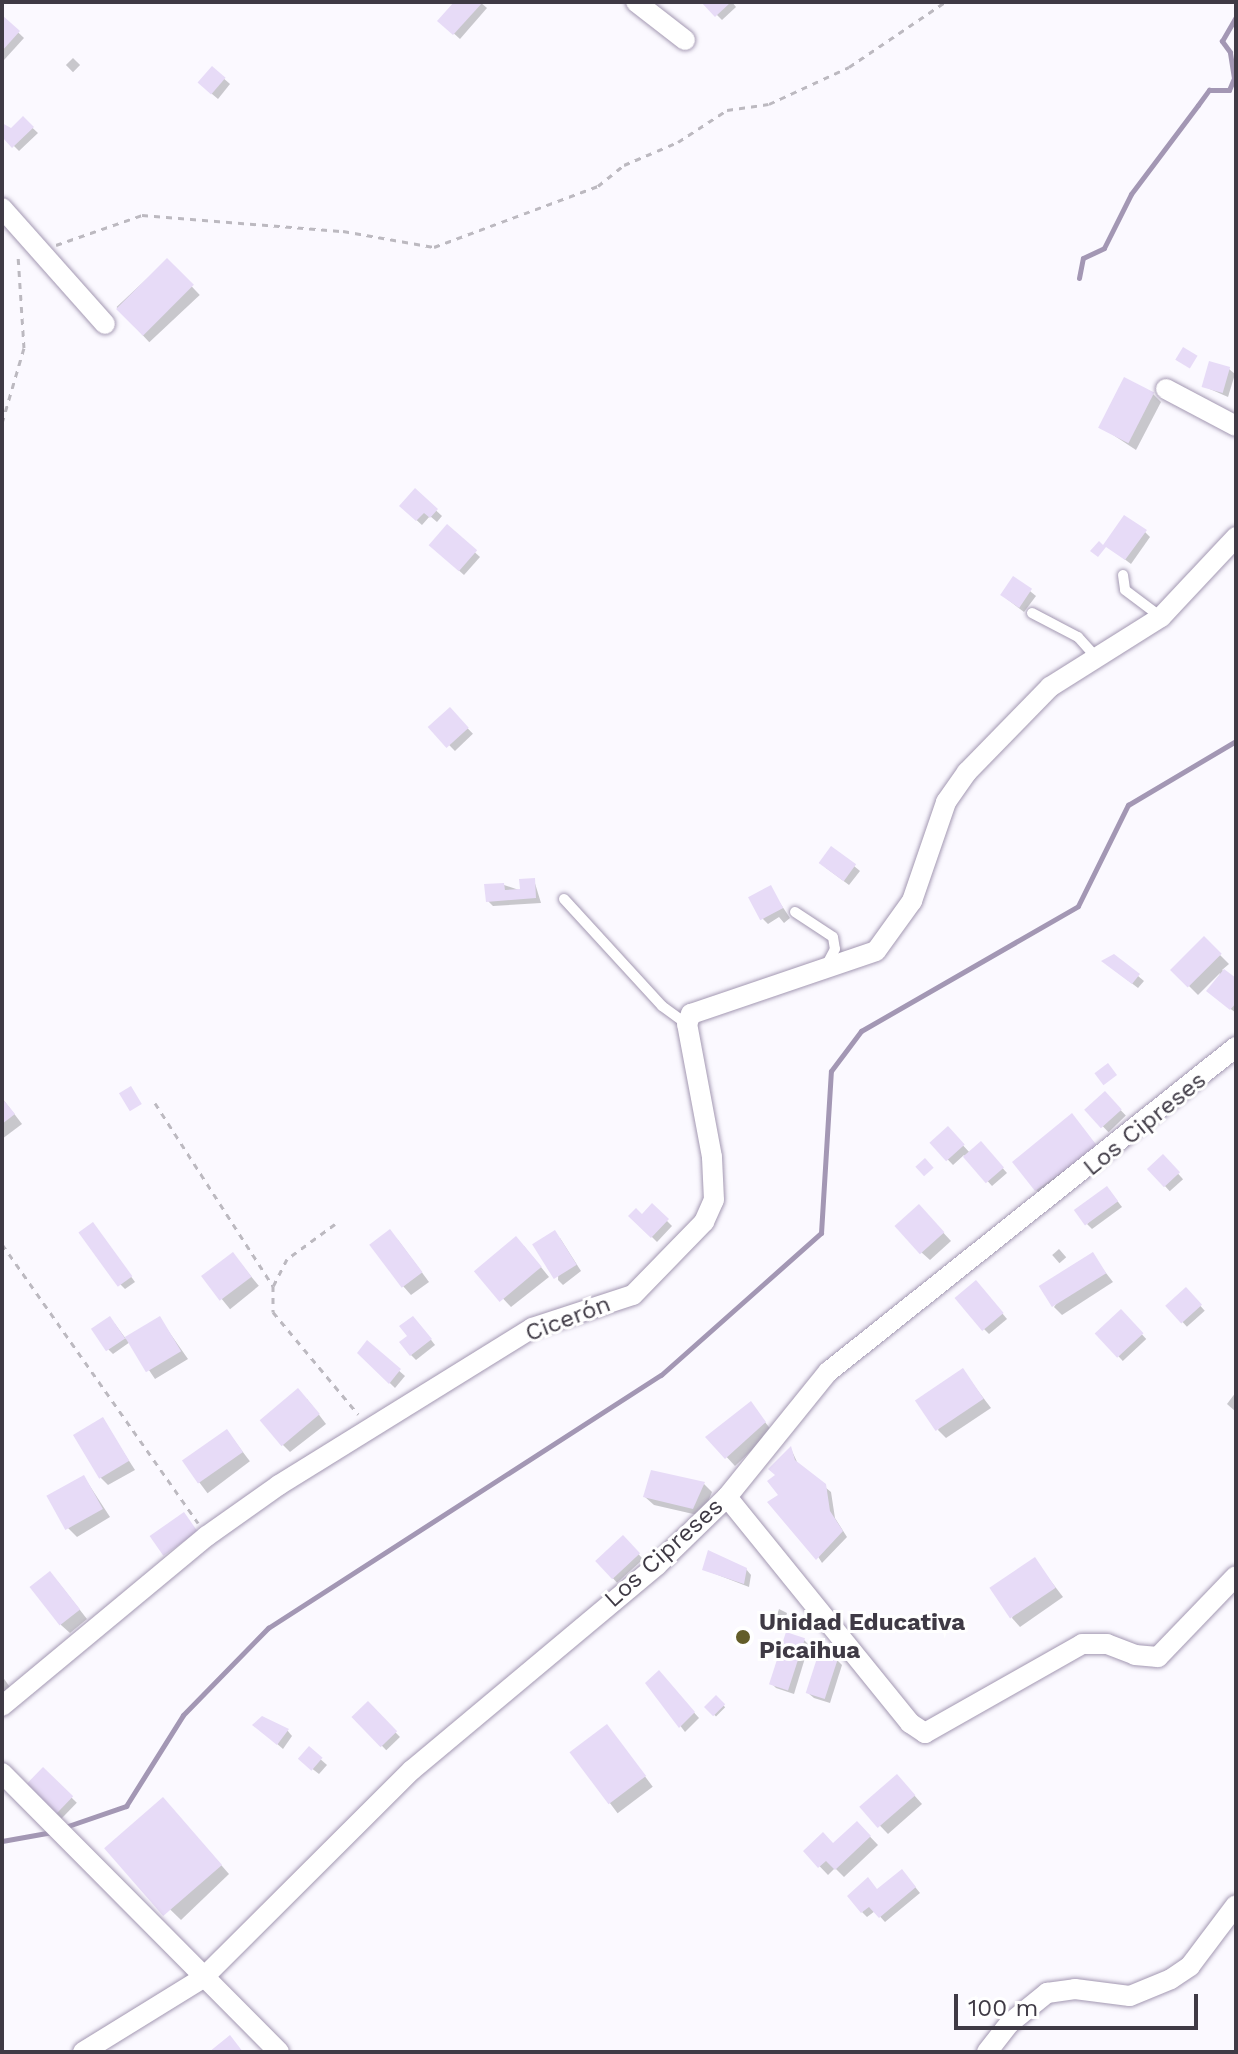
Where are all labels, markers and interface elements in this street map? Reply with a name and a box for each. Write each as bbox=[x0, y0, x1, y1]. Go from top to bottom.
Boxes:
street label: Los Cipreses bbox=[1078, 1066, 1212, 1182]
street label: Cicerón bbox=[521, 1290, 615, 1348]
street label: Los Cipreses bbox=[599, 1492, 729, 1614]
place label: Unidad Educativa Picaihua bbox=[759, 1609, 965, 1665]
marker: Unidad Educativa Picaihua bbox=[734, 1628, 752, 1646]
scale bar bbox=[958, 1978, 1202, 2028]
text: 100 m bbox=[968, 1994, 1038, 2022]

